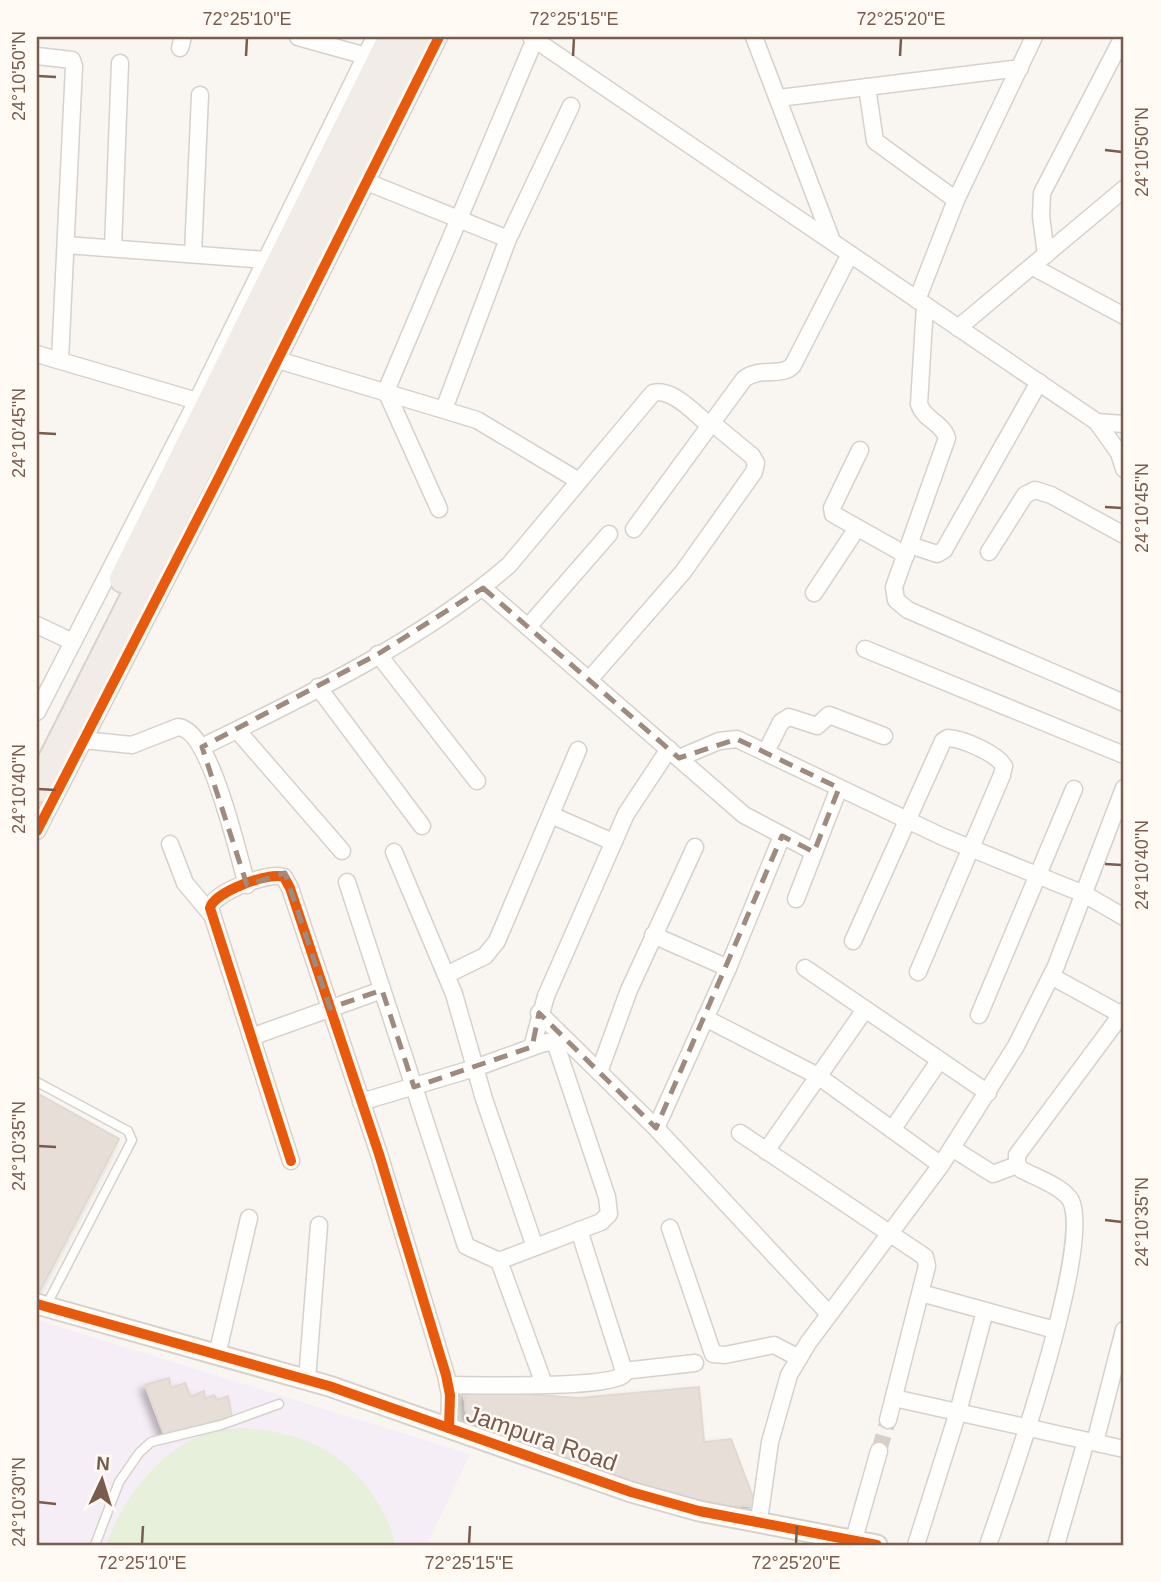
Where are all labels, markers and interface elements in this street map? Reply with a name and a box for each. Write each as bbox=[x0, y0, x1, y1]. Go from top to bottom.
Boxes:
text: 72°25'10"E bbox=[202, 9, 292, 29]
text: 72°25'15"E bbox=[529, 9, 619, 29]
text: 72°25'20"E bbox=[856, 9, 946, 29]
text: 24°10'50"N bbox=[9, 31, 29, 121]
text: 24°10'50"N bbox=[1132, 107, 1152, 197]
text: 24°10'45"N bbox=[9, 388, 29, 478]
text: 24°10'45"N bbox=[1132, 463, 1152, 553]
text: 24°10'40"N bbox=[9, 744, 29, 834]
text: 24°10'40"N bbox=[1132, 820, 1152, 910]
text: 24°10'35"N bbox=[9, 1101, 29, 1191]
text: 24°10'35"N bbox=[1132, 1177, 1152, 1267]
street label: Jampura Road bbox=[463, 1400, 621, 1476]
north arrow bbox=[66, 1446, 136, 1516]
text: N bbox=[96, 1453, 111, 1474]
text: 24°10'30"N bbox=[9, 1457, 29, 1547]
text: 72°25'10"E bbox=[97, 1553, 187, 1573]
text: 72°25'15"E bbox=[424, 1553, 514, 1573]
text: 72°25'20"E bbox=[751, 1553, 841, 1573]

